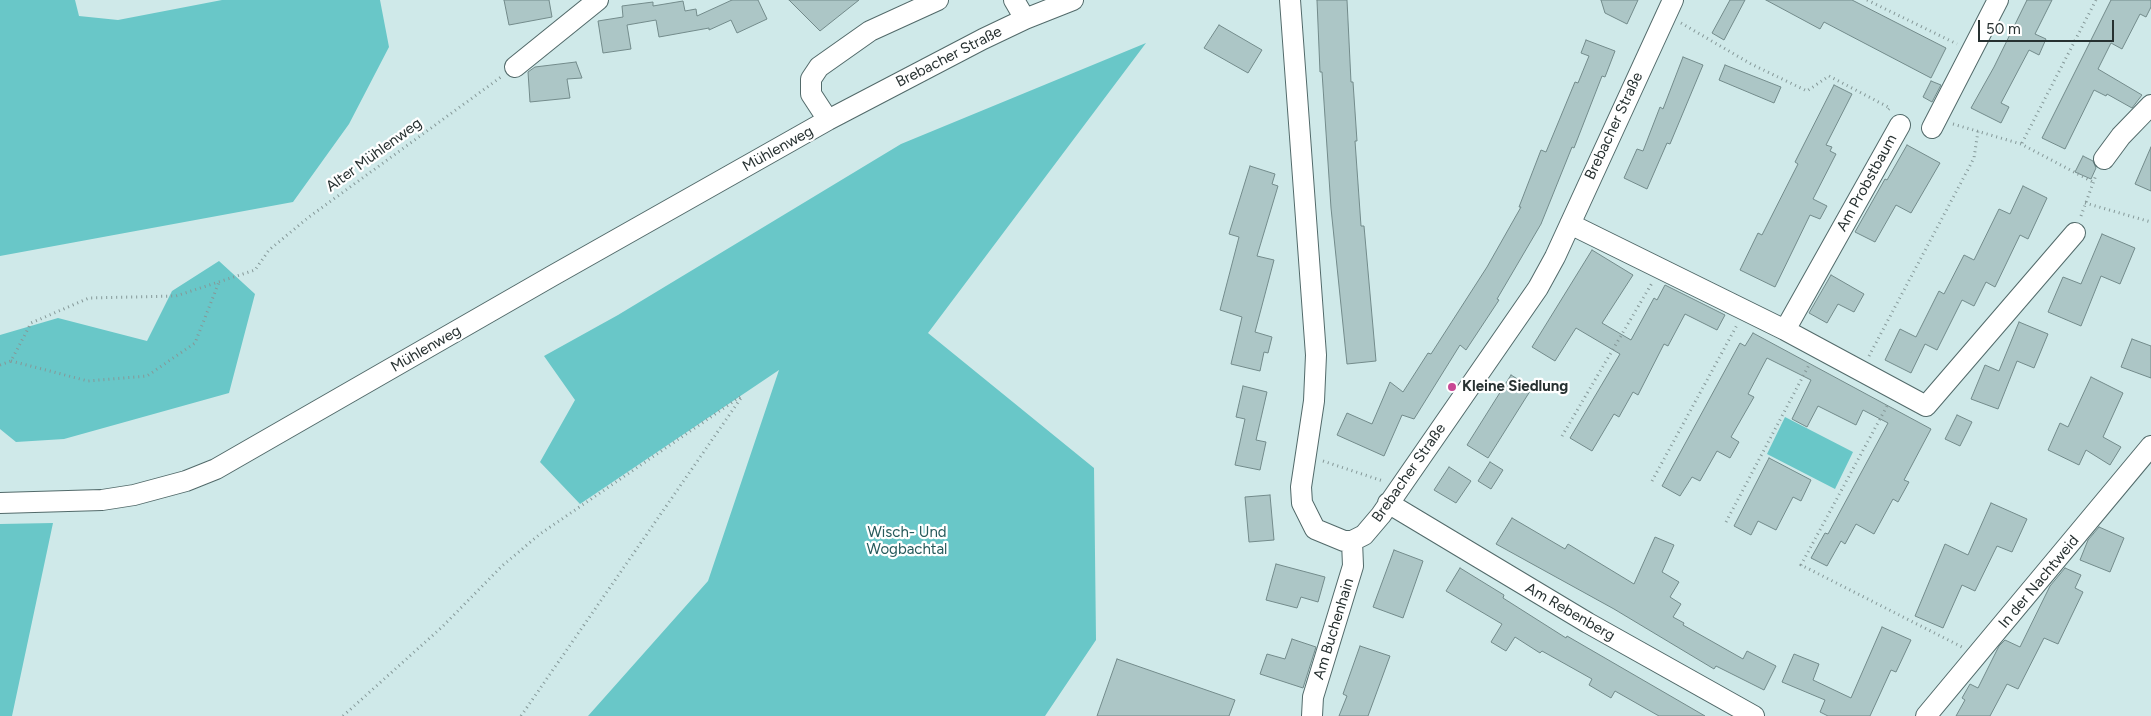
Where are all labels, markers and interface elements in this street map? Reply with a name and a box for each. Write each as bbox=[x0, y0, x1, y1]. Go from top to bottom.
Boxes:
scale bar bbox=[1981, 10, 2117, 42]
text: 50 m bbox=[1986, 20, 2021, 38]
street label: Brebacher Straße bbox=[893, 23, 1005, 91]
street label: Brebacher Straße bbox=[1581, 69, 1647, 183]
street label: Alter Mühlenweg bbox=[323, 114, 425, 196]
street label: Mühlenweg bbox=[740, 122, 816, 176]
street label: Am Probstbaum bbox=[1833, 131, 1901, 235]
street label: Mühlenweg bbox=[388, 322, 464, 376]
place label: Kleine Siedlung bbox=[1462, 378, 1568, 396]
marker: Kleine Siedlung bbox=[1446, 381, 1458, 393]
street label: Brebacher Straße bbox=[1368, 420, 1450, 526]
park label: Wisch- Und Wogbachtal bbox=[867, 524, 947, 559]
street label: In der Nachtweid bbox=[1995, 532, 2083, 632]
street label: Am Buchenhain bbox=[1310, 576, 1358, 682]
street label: Am Rebenberg bbox=[1522, 579, 1618, 645]

